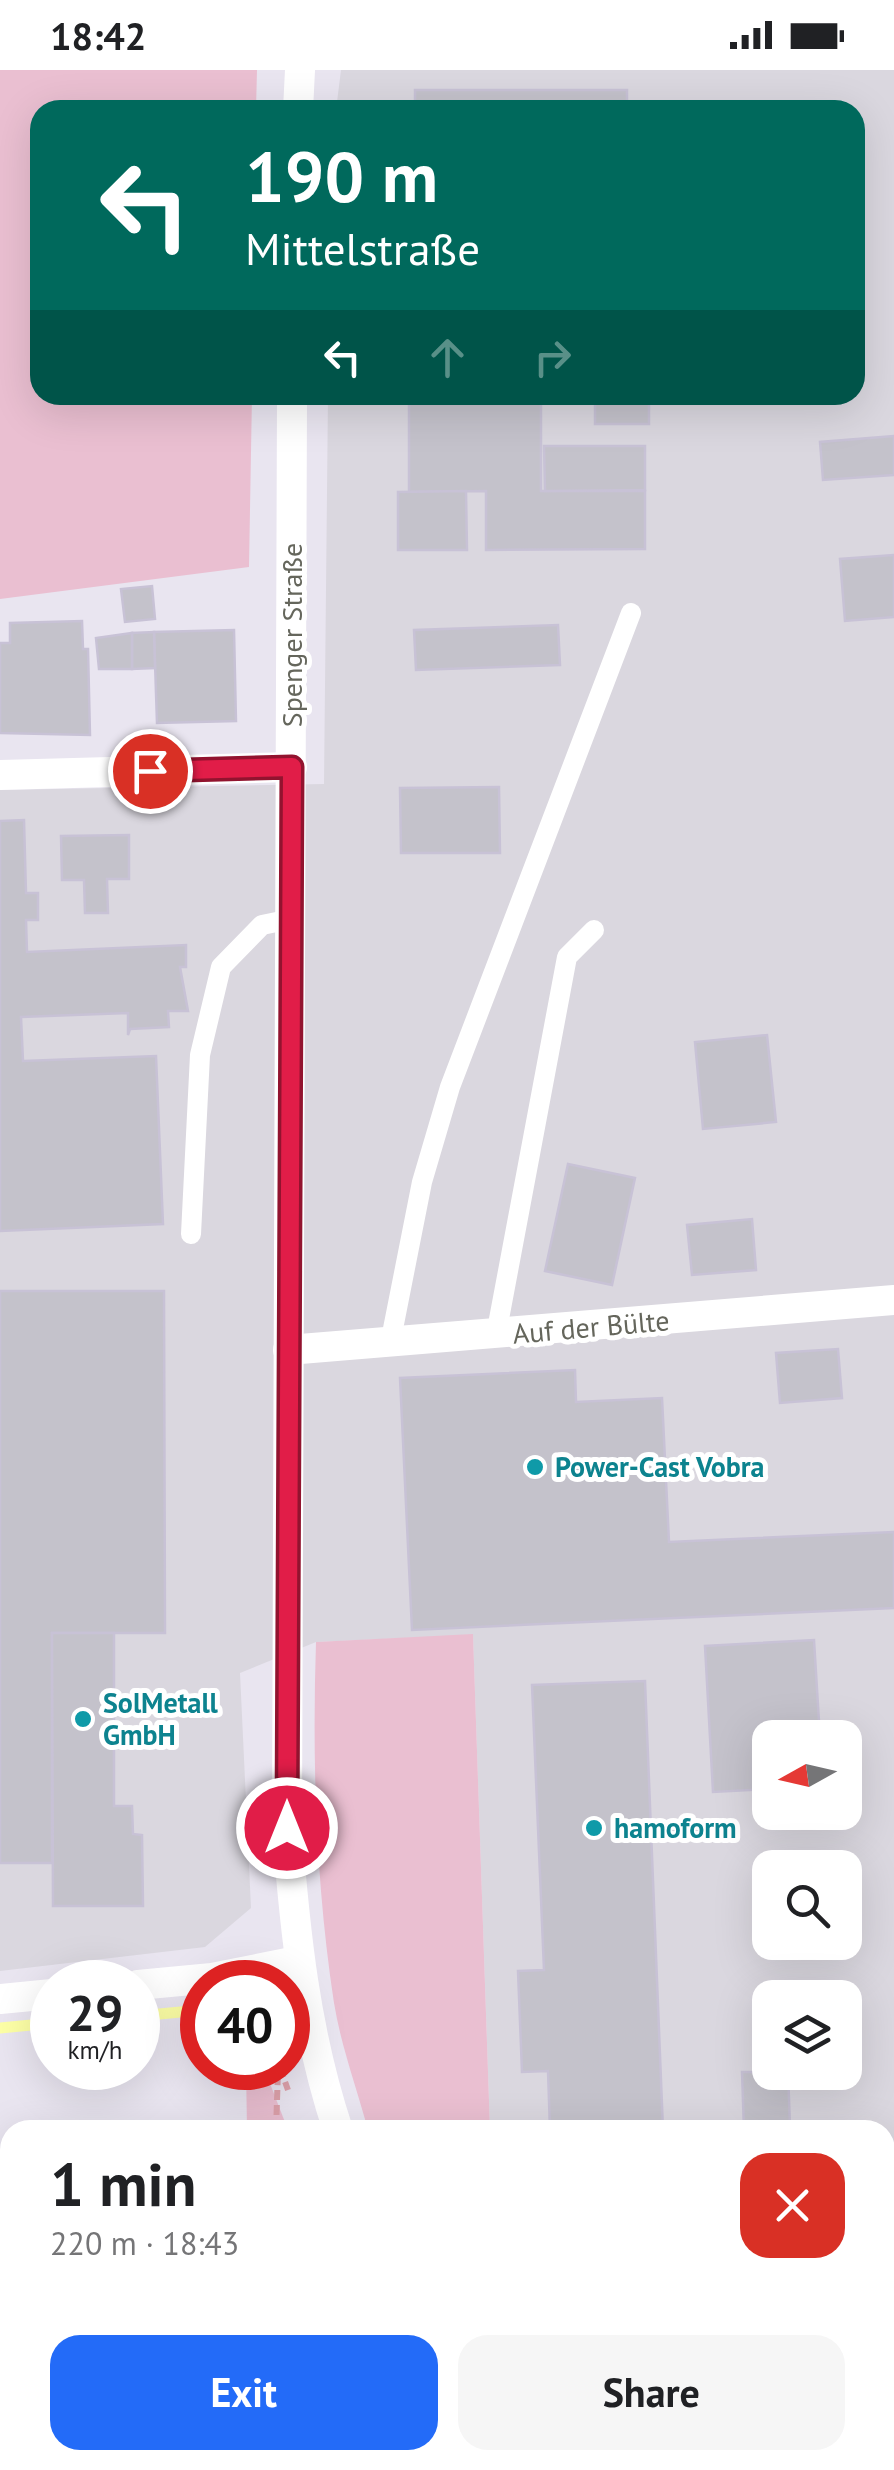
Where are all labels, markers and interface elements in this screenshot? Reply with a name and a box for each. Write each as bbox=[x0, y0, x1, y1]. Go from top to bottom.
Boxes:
text: 18:42 bbox=[50, 11, 146, 60]
text: 190 m bbox=[245, 131, 438, 221]
icon: left bbox=[80, 140, 210, 270]
text: Mittelstraße bbox=[245, 219, 480, 277]
icon: left bbox=[315, 330, 370, 385]
icon: ahead bbox=[420, 330, 475, 385]
icon: right bbox=[525, 330, 580, 385]
street label: Spenger Straße bbox=[273, 543, 310, 727]
pin bbox=[108, 729, 193, 814]
icon: arrive bbox=[123, 744, 178, 799]
street label: Auf der Bülte bbox=[511, 1301, 671, 1352]
place label: Power-Cast Vobra bbox=[555, 1448, 764, 1485]
marker: Power-Cast Vobra bbox=[524, 1456, 546, 1478]
place label: SolMetall GmbH bbox=[103, 1684, 219, 1753]
marker: SolMetall GmbH bbox=[72, 1708, 94, 1730]
north arrow bbox=[752, 1720, 862, 1830]
map controls bbox=[752, 1720, 862, 2090]
position arrow bbox=[235, 1776, 339, 1880]
place label: hamoform bbox=[614, 1809, 737, 1846]
marker: hamoform bbox=[583, 1817, 605, 1839]
button: search bbox=[752, 1850, 862, 1960]
speed limit sign: 40 bbox=[180, 1960, 310, 2090]
text: 29 bbox=[67, 1980, 123, 2045]
button: layers bbox=[752, 1980, 862, 2090]
text: km/h bbox=[68, 2034, 122, 2066]
text: 1 min bbox=[50, 2145, 196, 2223]
button: close bbox=[740, 2153, 845, 2258]
text: 220 m · 18:43 bbox=[50, 2222, 239, 2264]
button: Exit bbox=[50, 2335, 438, 2450]
button: Share bbox=[458, 2335, 845, 2450]

